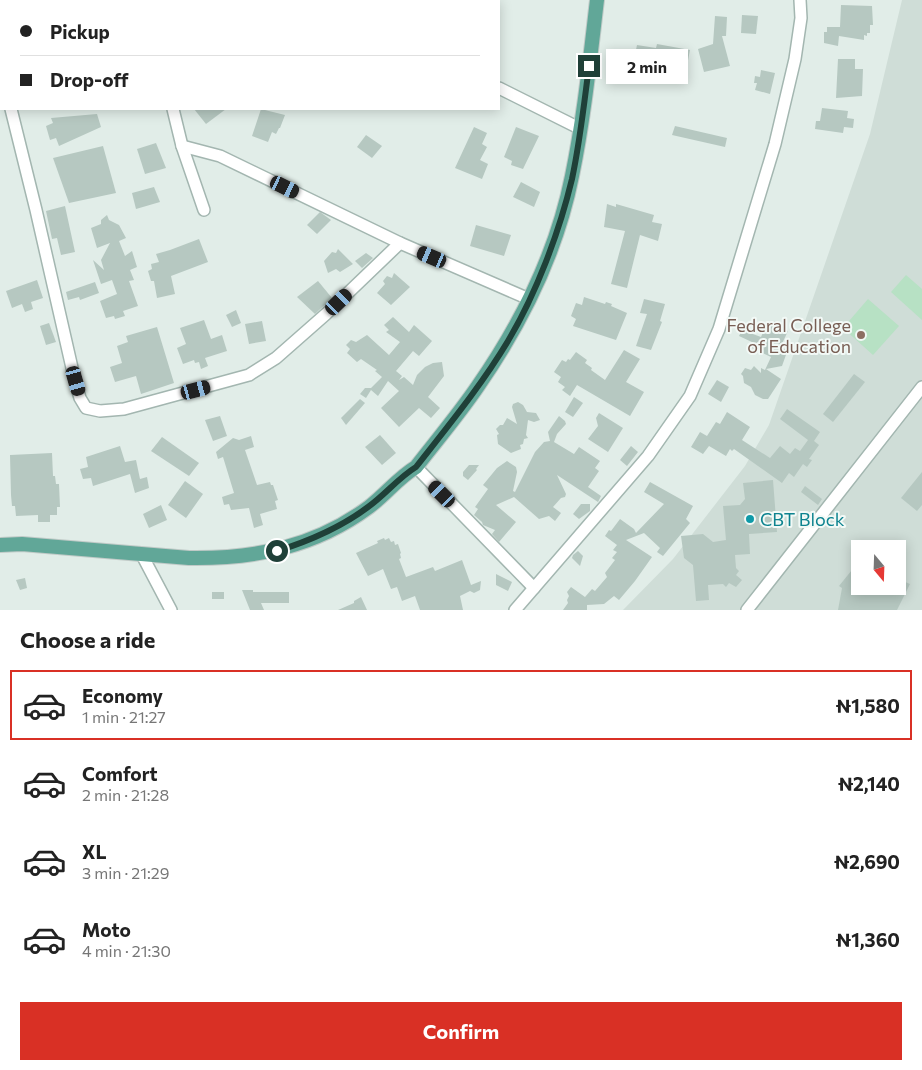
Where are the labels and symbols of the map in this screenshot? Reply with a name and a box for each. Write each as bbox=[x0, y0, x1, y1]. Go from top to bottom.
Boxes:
callout: 2 min bbox=[606, 48, 689, 84]
route end bbox=[578, 55, 600, 77]
car bbox=[268, 174, 301, 200]
car bbox=[415, 244, 448, 270]
car bbox=[322, 286, 355, 318]
place label: Federal College of Education bbox=[726, 314, 851, 357]
marker: Federal College of Education bbox=[855, 329, 867, 341]
car bbox=[64, 365, 87, 397]
car bbox=[179, 379, 212, 401]
car bbox=[426, 478, 457, 510]
place label: CBT Block bbox=[760, 508, 845, 530]
marker: CBT Block bbox=[744, 513, 756, 525]
route start bbox=[266, 540, 288, 562]
north arrow bbox=[851, 540, 906, 595]

